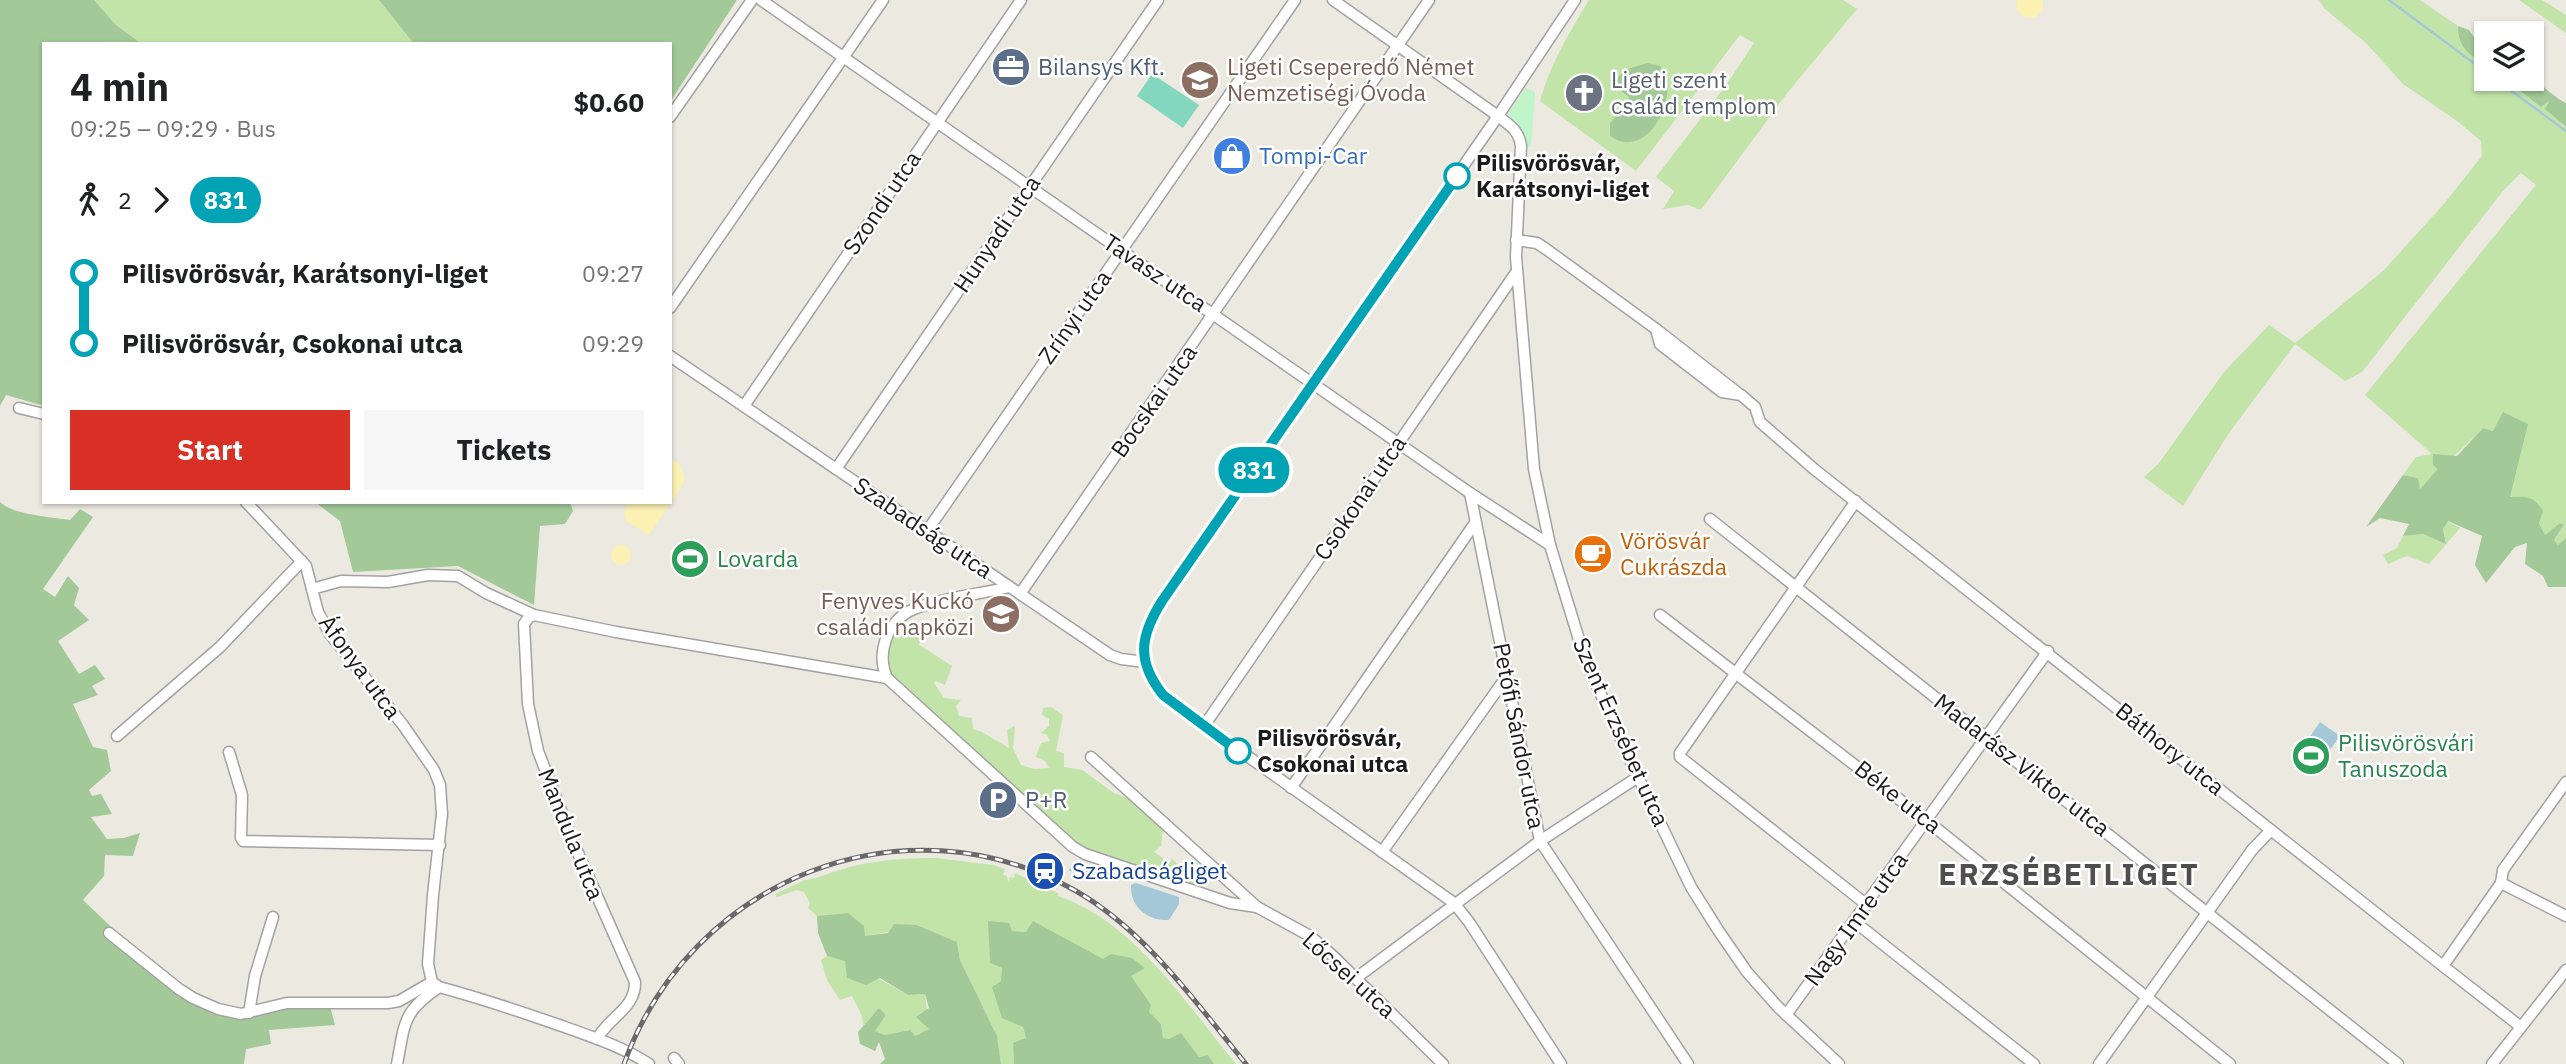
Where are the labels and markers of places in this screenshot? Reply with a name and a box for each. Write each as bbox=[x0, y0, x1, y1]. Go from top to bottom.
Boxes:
office icon: Bilansys Kft. bbox=[990, 46, 1032, 88]
place label: Bilansys Kft. bbox=[1038, 51, 1165, 81]
place label: Ligeti Cseperedő Német Nemzetiségi Óvoda bbox=[1227, 51, 1475, 107]
school or university icon: Ligeti Cseperedő Német Nemzetiségi Óvoda bbox=[1179, 59, 1221, 101]
place label: Ligeti szent család templom bbox=[1611, 64, 1777, 120]
church icon: Ligeti szent család templom bbox=[1563, 72, 1605, 114]
shop icon: Tompi-Car bbox=[1211, 135, 1253, 177]
place label: Tompi-Car bbox=[1259, 140, 1368, 170]
place label: Pilisvörösvár, Karátsonyi-liget bbox=[1476, 147, 1650, 203]
marker: Pilisvörösvár, Karátsonyi-liget bbox=[1444, 163, 1470, 189]
place label: Vörösvár Cukrászda bbox=[1620, 525, 1727, 581]
cafe icon: Vörösvár Cukrászda bbox=[1572, 533, 1614, 575]
sports icon: Lovarda bbox=[669, 538, 711, 580]
place label: Lovarda bbox=[717, 543, 798, 573]
place label: Fenyves Kuckó családi napközi bbox=[816, 585, 974, 641]
school or university icon: Fenyves Kuckó családi napközi bbox=[980, 593, 1022, 635]
place label: Pilisvörösvár, Csokonai utca bbox=[1257, 722, 1408, 778]
place label: Pilisvörösvári Tanuszoda bbox=[2338, 727, 2474, 783]
sports icon: Pilisvörösvári Tanuszoda bbox=[2290, 735, 2332, 777]
marker: Pilisvörösvár, Csokonai utca bbox=[1225, 738, 1251, 764]
parking icon: P+R bbox=[977, 779, 1019, 821]
place label: P+R bbox=[1025, 784, 1067, 814]
station icon: Szabadságliget bbox=[1024, 850, 1066, 892]
place label: Szabadságliget bbox=[1072, 855, 1228, 885]

